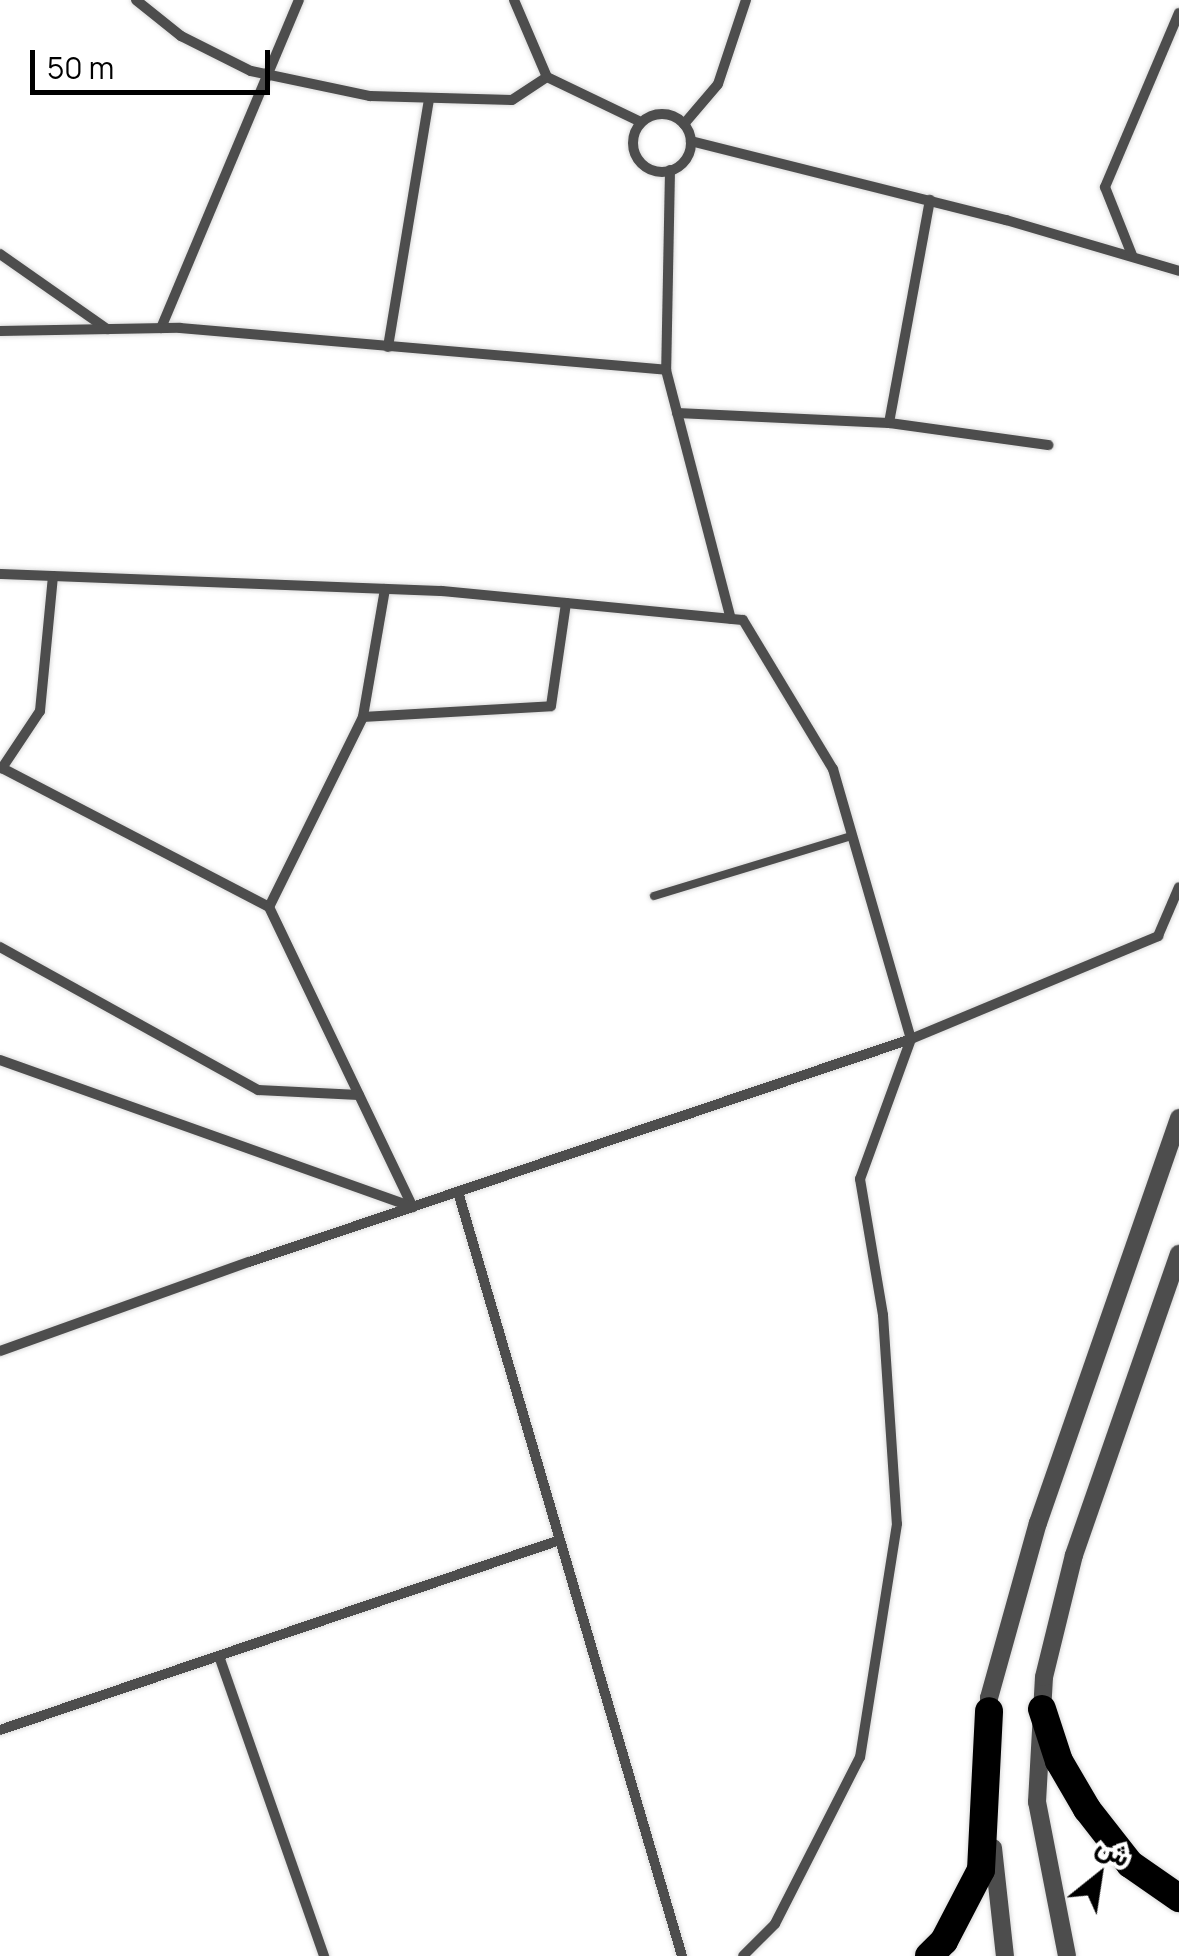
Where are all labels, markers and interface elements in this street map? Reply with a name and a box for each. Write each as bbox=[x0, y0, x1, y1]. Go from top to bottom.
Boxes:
scale bar bbox=[35, 30, 275, 92]
text: 50 m bbox=[47, 47, 114, 88]
text: ش bbox=[1090, 1825, 1138, 1875]
north arrow bbox=[1049, 1826, 1149, 1926]

